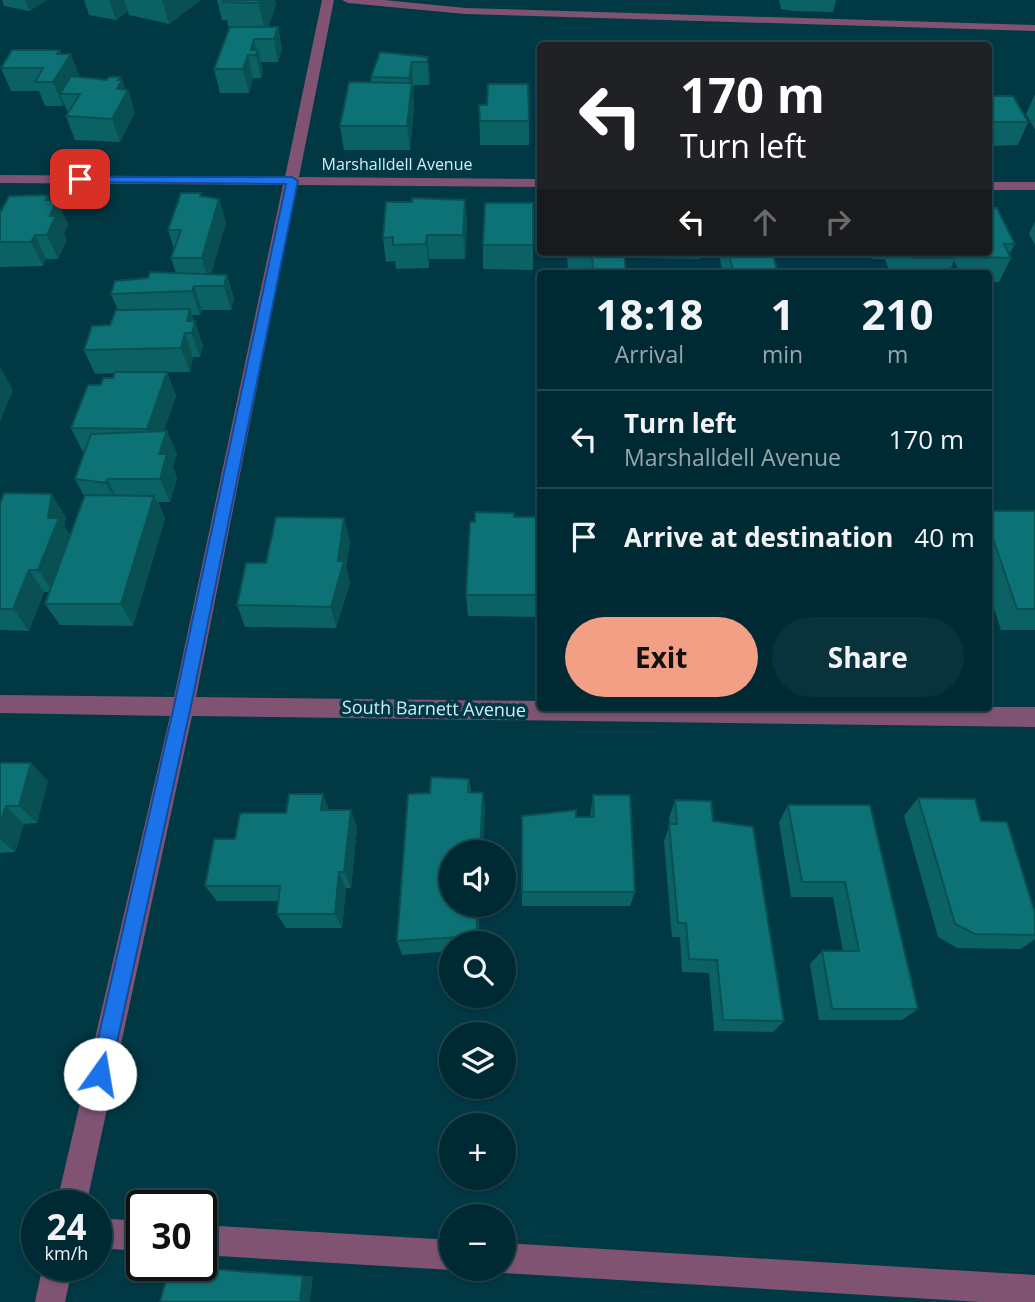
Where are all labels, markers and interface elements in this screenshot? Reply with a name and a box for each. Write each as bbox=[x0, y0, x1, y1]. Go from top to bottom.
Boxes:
text: 170 m bbox=[680, 61, 825, 127]
icon: left bbox=[565, 70, 656, 161]
text: Turn left bbox=[680, 124, 806, 167]
pin bbox=[50, 149, 110, 209]
street label: Marshalldell Avenue bbox=[322, 153, 472, 175]
icon: arrive bbox=[61, 160, 99, 198]
icon: left bbox=[673, 203, 711, 241]
icon: ahead bbox=[746, 203, 784, 241]
icon: right bbox=[819, 203, 857, 241]
text: 18:18 bbox=[595, 285, 703, 342]
text: 1 bbox=[770, 285, 795, 342]
text: 210 bbox=[862, 285, 934, 342]
text: Arrival bbox=[615, 338, 684, 370]
text: min bbox=[762, 338, 803, 370]
text: m bbox=[887, 338, 908, 370]
text: Turn left bbox=[624, 405, 736, 441]
icon: left bbox=[565, 420, 603, 458]
text: 170 m bbox=[889, 421, 964, 457]
text: Marshalldell Avenue bbox=[624, 441, 841, 473]
icon: arrive bbox=[565, 518, 603, 556]
text: Arrive at destination bbox=[624, 519, 893, 555]
text: 40 m bbox=[914, 519, 975, 555]
button: Exit bbox=[565, 617, 758, 697]
button: Share bbox=[772, 617, 964, 697]
street label: South Barnett Avenue bbox=[342, 694, 526, 722]
map controls bbox=[439, 840, 516, 1281]
button: sound bbox=[439, 840, 516, 917]
button: search bbox=[439, 931, 516, 1008]
button: layers bbox=[439, 1022, 516, 1099]
position arrow bbox=[63, 1037, 137, 1111]
button: + bbox=[439, 1113, 516, 1190]
speed limit sign: 30 bbox=[126, 1190, 217, 1281]
text: 24 bbox=[46, 1203, 87, 1250]
button: − bbox=[439, 1204, 516, 1281]
text: km/h bbox=[45, 1241, 88, 1265]

